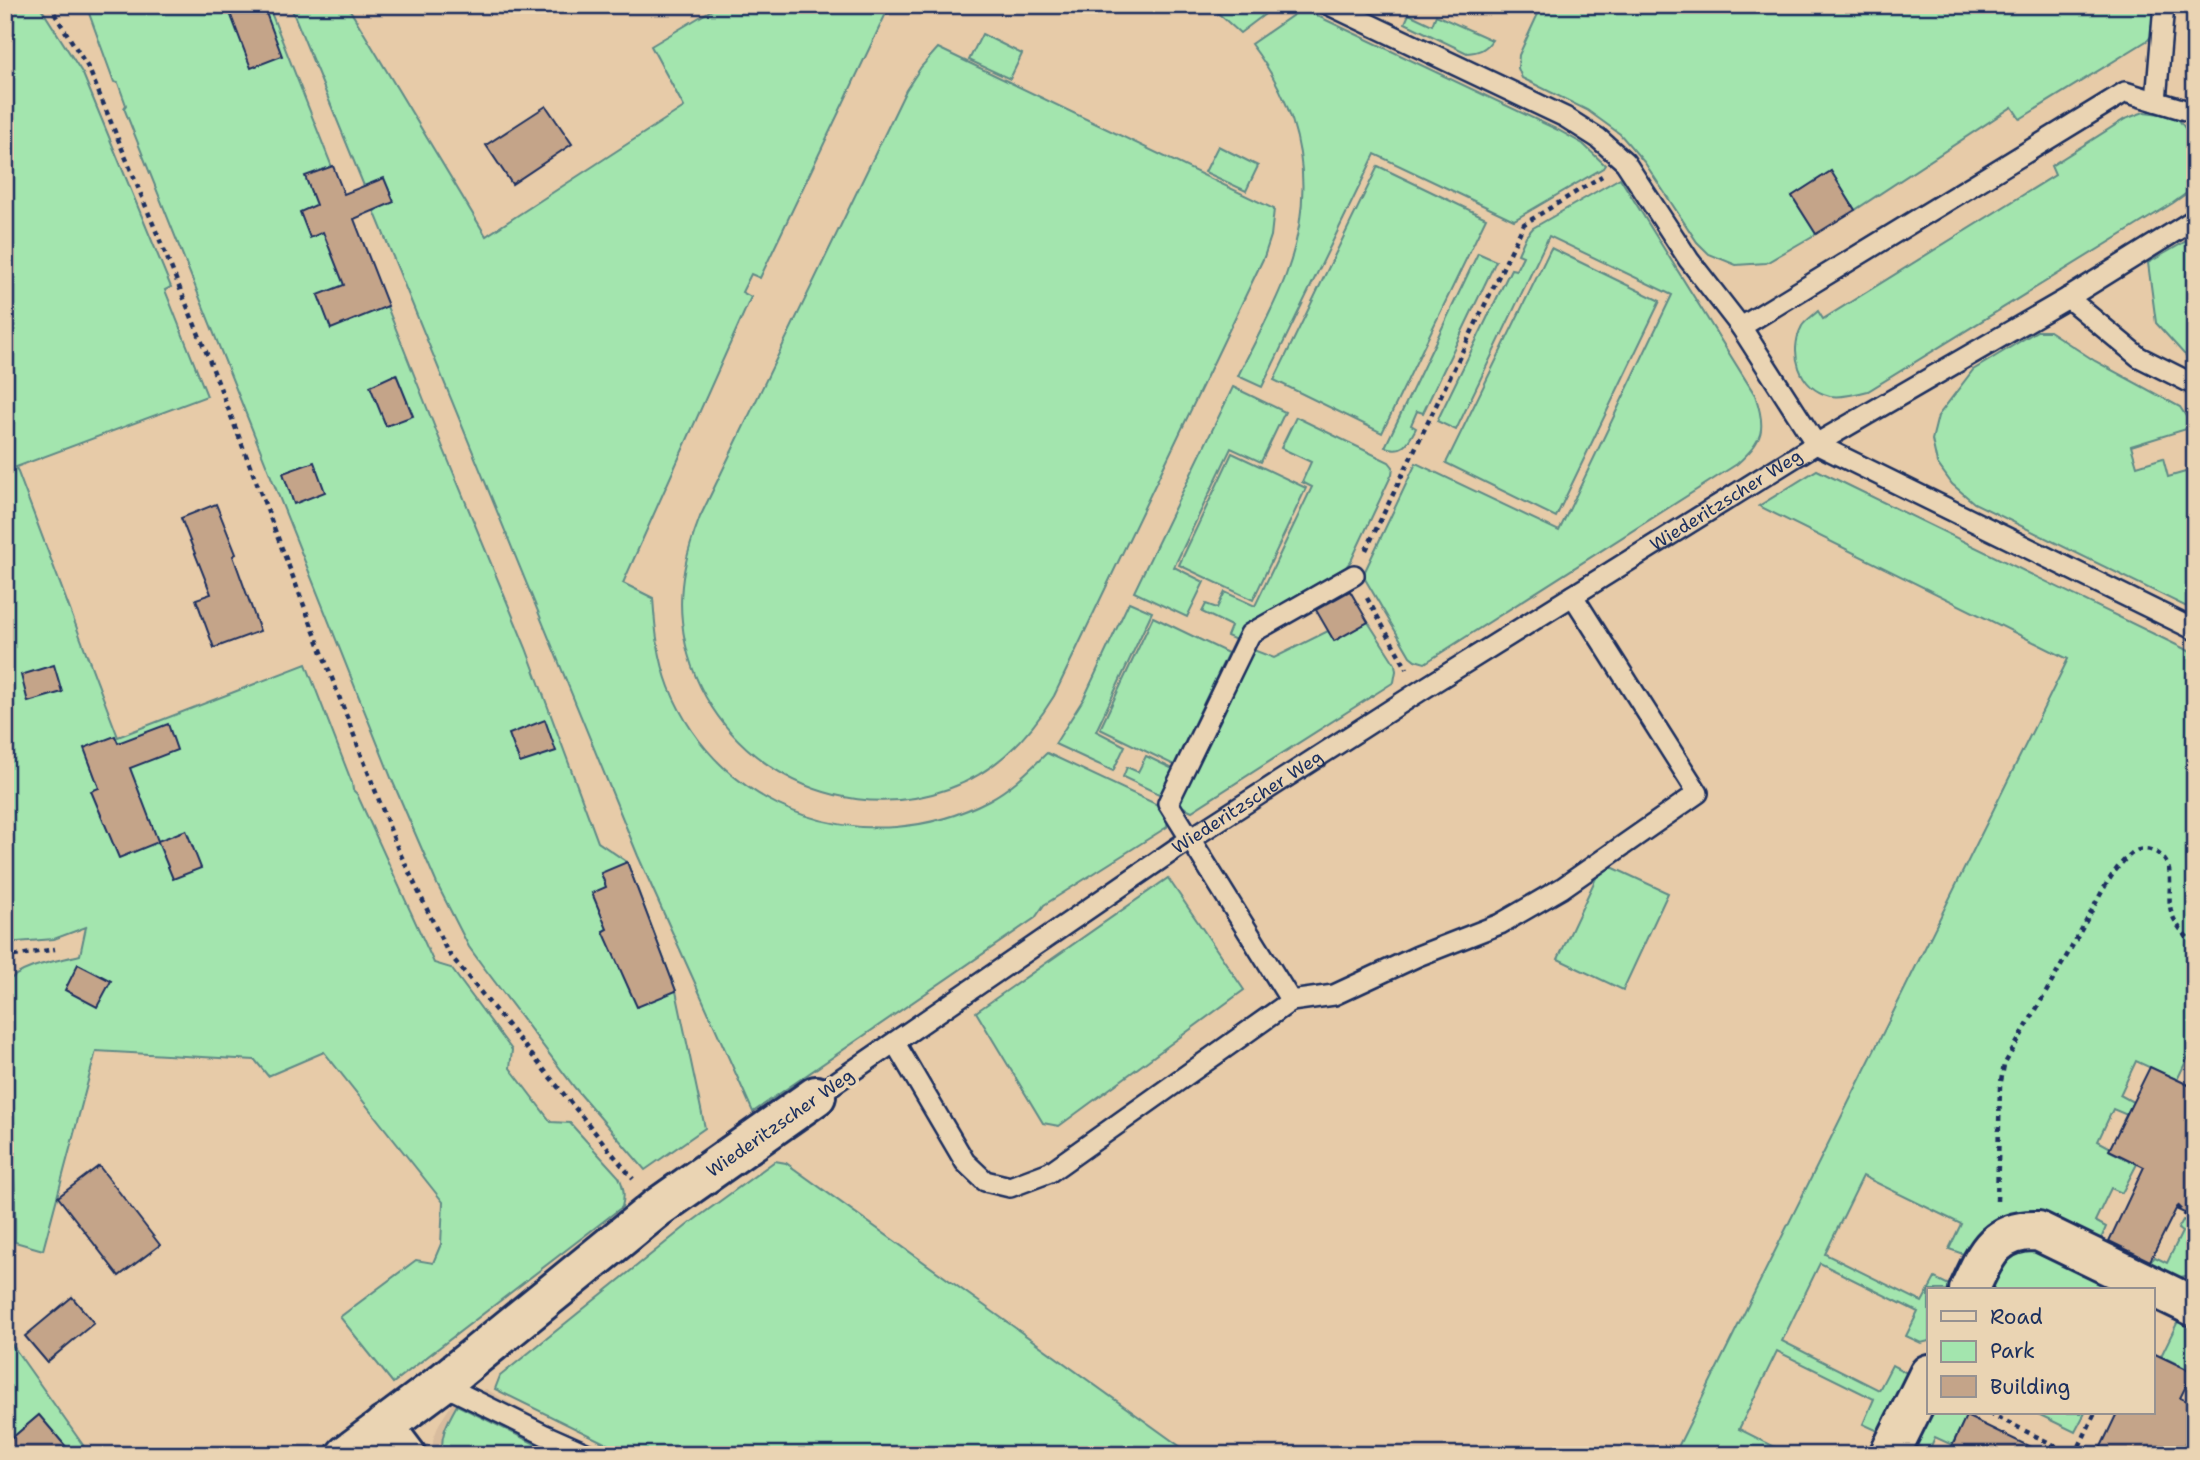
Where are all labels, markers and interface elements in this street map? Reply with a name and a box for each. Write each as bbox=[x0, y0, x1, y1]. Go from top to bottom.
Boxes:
street label: Wiederitzscher Weg bbox=[1646, 444, 1807, 557]
street label: Wiederitzscher Weg bbox=[1167, 745, 1327, 860]
street label: Wiederitzscher Weg bbox=[702, 1063, 858, 1183]
legend bbox=[1927, 1288, 2154, 1414]
text: Road bbox=[1990, 1303, 2043, 1331]
text: Park bbox=[1990, 1337, 2035, 1365]
text: Building bbox=[1990, 1373, 2070, 1401]

